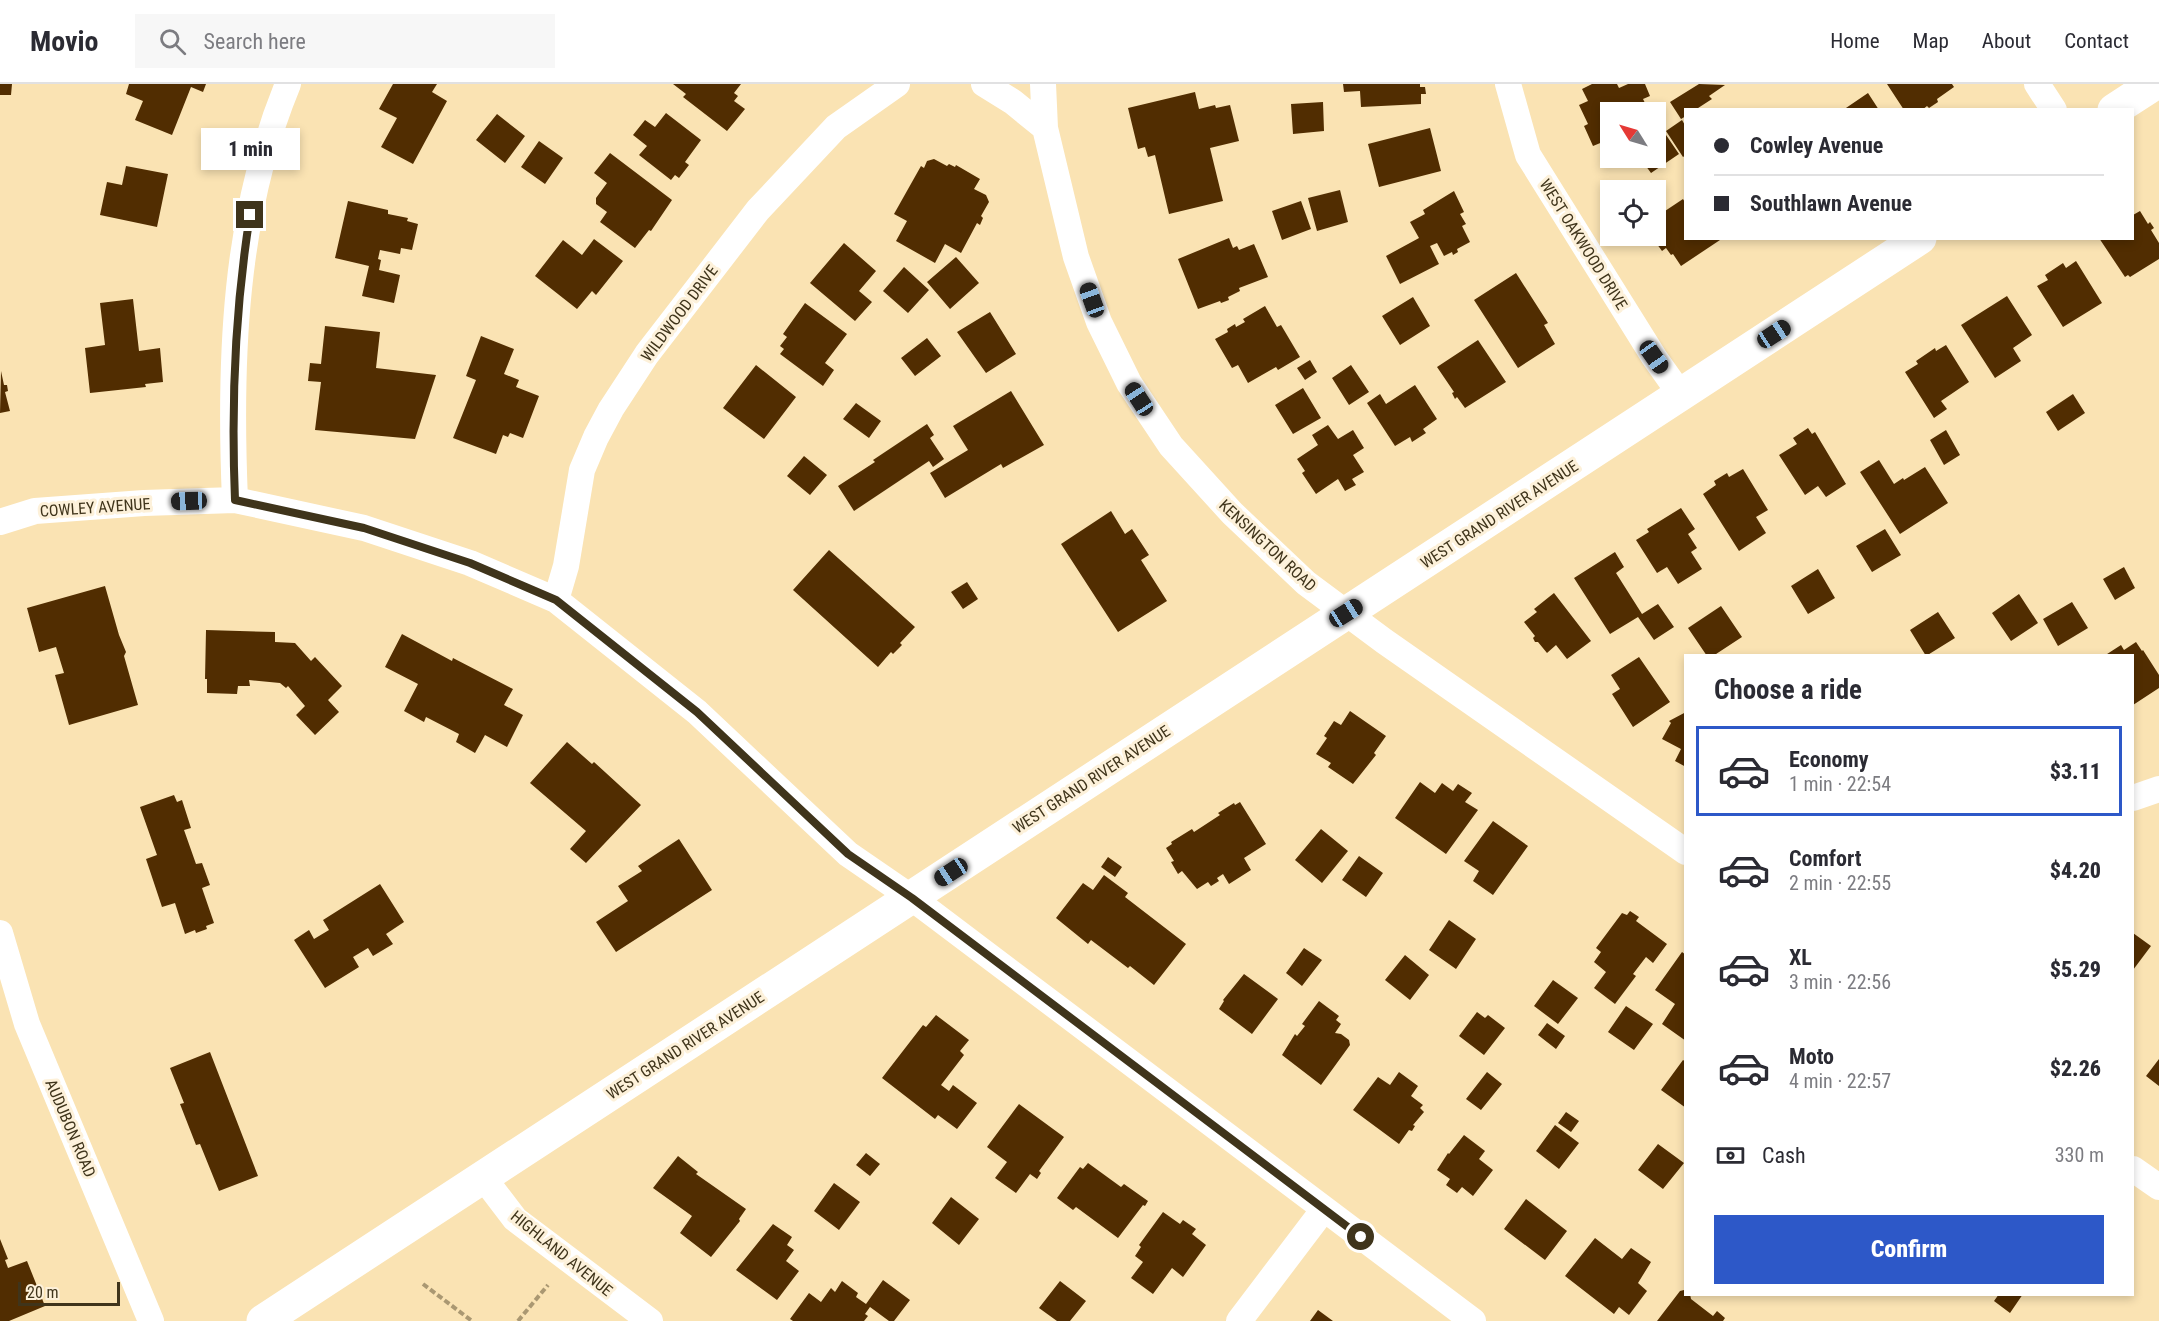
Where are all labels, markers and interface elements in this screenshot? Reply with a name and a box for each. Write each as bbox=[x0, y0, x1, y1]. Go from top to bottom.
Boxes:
search box bbox=[135, 14, 555, 68]
text: Movio bbox=[30, 25, 99, 58]
icon: search bbox=[156, 25, 189, 58]
text: Search here bbox=[204, 29, 306, 54]
text: Home bbox=[1830, 29, 1880, 53]
text: Map bbox=[1913, 29, 1949, 53]
text: About bbox=[1982, 29, 2031, 53]
text: Contact bbox=[2064, 29, 2129, 53]
north arrow bbox=[1600, 102, 1666, 168]
map controls bbox=[1600, 102, 1666, 246]
callout: 1 min bbox=[200, 128, 300, 170]
text: Cowley Avenue bbox=[1750, 133, 1883, 158]
text: 1 min bbox=[228, 137, 273, 161]
street label: WEST OAKWOOD DRIVE bbox=[1536, 175, 1631, 313]
button: locate bbox=[1600, 180, 1666, 246]
text: Southlawn Avenue bbox=[1750, 191, 1912, 216]
route end bbox=[236, 201, 263, 228]
street label: WILDWOOD DRIVE bbox=[637, 261, 722, 365]
car bbox=[1077, 280, 1107, 320]
car bbox=[1754, 317, 1794, 351]
car bbox=[1636, 337, 1672, 377]
car bbox=[1122, 379, 1156, 419]
street label: WEST GRAND RIVER AVENUE bbox=[1417, 456, 1582, 572]
car bbox=[171, 491, 207, 511]
street label: COWLEY AVENUE bbox=[39, 494, 151, 521]
street label: KENSINGTON ROAD bbox=[1215, 495, 1320, 595]
car bbox=[1326, 596, 1366, 630]
text: Choose a ride bbox=[1714, 674, 1862, 706]
street label: WEST GRAND RIVER AVENUE bbox=[1009, 721, 1174, 837]
icon: car bbox=[1717, 744, 1771, 798]
text: Economy bbox=[1789, 747, 1869, 772]
text: $3.11 bbox=[2050, 759, 2101, 784]
text: 1 min · 22:54 bbox=[1789, 772, 1891, 796]
icon: car bbox=[1717, 843, 1771, 897]
text: Comfort bbox=[1789, 846, 1862, 871]
car bbox=[931, 855, 971, 889]
text: $4.20 bbox=[2050, 858, 2101, 883]
text: 2 min · 22:55 bbox=[1789, 871, 1891, 895]
icon: car bbox=[1717, 942, 1771, 996]
text: XL bbox=[1789, 945, 1812, 970]
text: $5.29 bbox=[2050, 957, 2101, 982]
text: 3 min · 22:56 bbox=[1789, 970, 1891, 994]
street label: WEST GRAND RIVER AVENUE bbox=[603, 987, 768, 1103]
icon: car bbox=[1717, 1041, 1771, 1095]
text: Moto bbox=[1789, 1044, 1834, 1069]
text: $2.26 bbox=[2050, 1056, 2101, 1081]
text: 4 min · 22:57 bbox=[1789, 1069, 1891, 1093]
street label: AUDUBON ROAD bbox=[41, 1076, 100, 1180]
icon: cash bbox=[1714, 1139, 1747, 1172]
text: Cash bbox=[1762, 1143, 1806, 1168]
text: 330 m bbox=[2055, 1143, 2104, 1167]
street label: HIGHLAND AVENUE bbox=[507, 1207, 616, 1300]
button: Confirm bbox=[1714, 1215, 2104, 1284]
route start bbox=[1347, 1223, 1374, 1250]
scale bar bbox=[18, 1279, 120, 1306]
text: 20 m bbox=[27, 1283, 59, 1302]

